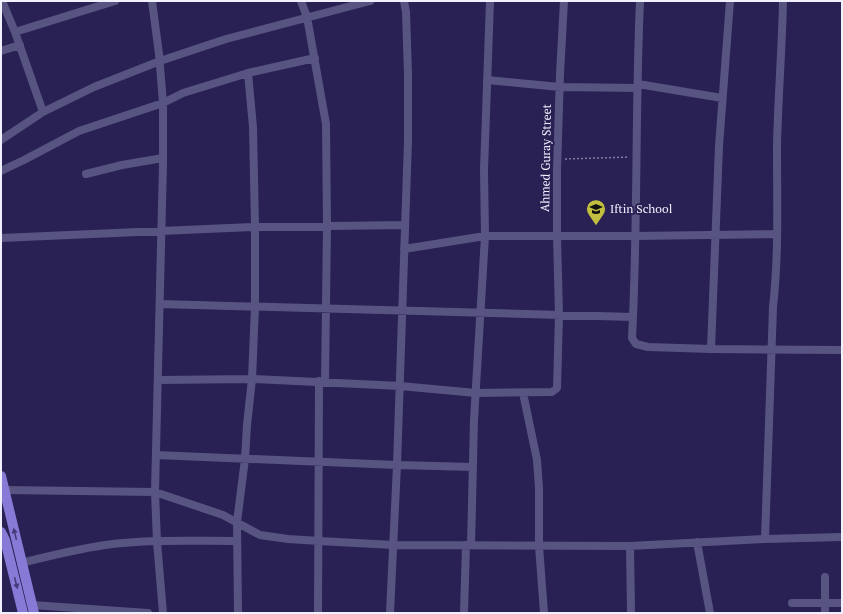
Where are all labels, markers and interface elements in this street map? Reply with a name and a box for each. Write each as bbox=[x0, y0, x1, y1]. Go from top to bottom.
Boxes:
street label: Ahmed Guray Street bbox=[537, 103, 554, 212]
school or university icon: Iftin School bbox=[585, 198, 607, 226]
place label: Iftin School bbox=[610, 201, 673, 216]
one-way arrow bbox=[11, 528, 17, 541]
one-way arrow bbox=[13, 576, 19, 589]

